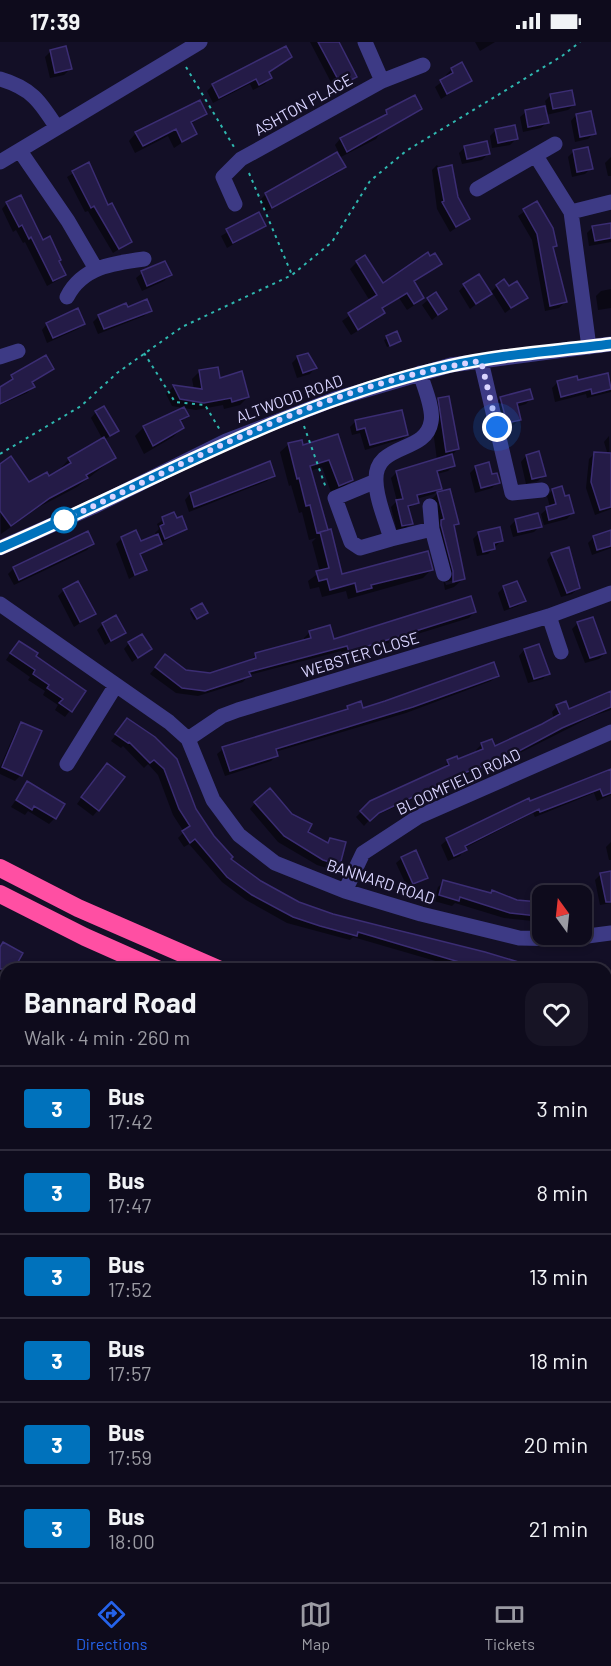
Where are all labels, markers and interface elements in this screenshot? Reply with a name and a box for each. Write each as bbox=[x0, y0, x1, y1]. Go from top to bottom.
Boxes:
text: 17:39 bbox=[30, 8, 80, 34]
street label: ASHTON PLACE bbox=[251, 69, 355, 139]
street label: ALTWOOD ROAD bbox=[233, 370, 345, 426]
your location bbox=[482, 412, 512, 442]
unlabelled marker bbox=[51, 507, 77, 533]
street label: WEBSTER CLOSE bbox=[299, 627, 421, 681]
street label: BLOOMFIELD ROAD bbox=[393, 744, 523, 818]
street label: BANNARD ROAD bbox=[324, 855, 438, 907]
north arrow bbox=[532, 885, 592, 945]
map controls bbox=[532, 885, 592, 945]
button: heart bbox=[525, 983, 588, 1046]
text: Bannard Road bbox=[24, 985, 197, 1019]
text: Walk · 4 min · 260 m bbox=[24, 1025, 190, 1049]
text: Bus bbox=[108, 1083, 145, 1109]
text: 3 min bbox=[537, 1095, 588, 1121]
text: 3 bbox=[51, 1096, 63, 1121]
text: 17:42 bbox=[108, 1109, 153, 1133]
text: Bus bbox=[108, 1167, 145, 1193]
text: 8 min bbox=[536, 1179, 588, 1205]
text: 3 bbox=[51, 1180, 63, 1205]
text: 17:47 bbox=[108, 1193, 151, 1217]
text: Bus bbox=[108, 1251, 145, 1277]
text: 13 min bbox=[529, 1263, 588, 1289]
text: 3 bbox=[51, 1264, 63, 1289]
text: 17:52 bbox=[108, 1277, 152, 1301]
text: Bus bbox=[108, 1335, 145, 1361]
text: 18 min bbox=[529, 1347, 588, 1373]
text: 3 bbox=[51, 1348, 63, 1373]
text: 17:57 bbox=[108, 1361, 151, 1385]
text: Bus bbox=[108, 1419, 145, 1445]
text: 20 min bbox=[524, 1431, 588, 1457]
text: 3 bbox=[51, 1432, 63, 1457]
text: 17:59 bbox=[108, 1445, 152, 1469]
text: Bus bbox=[108, 1503, 145, 1529]
text: 21 min bbox=[529, 1515, 588, 1541]
text: 3 bbox=[51, 1516, 63, 1541]
text: 18:00 bbox=[108, 1529, 155, 1553]
tab: Directions bbox=[76, 1598, 147, 1653]
tab: Map bbox=[299, 1598, 332, 1653]
tab: Tickets bbox=[484, 1598, 535, 1653]

